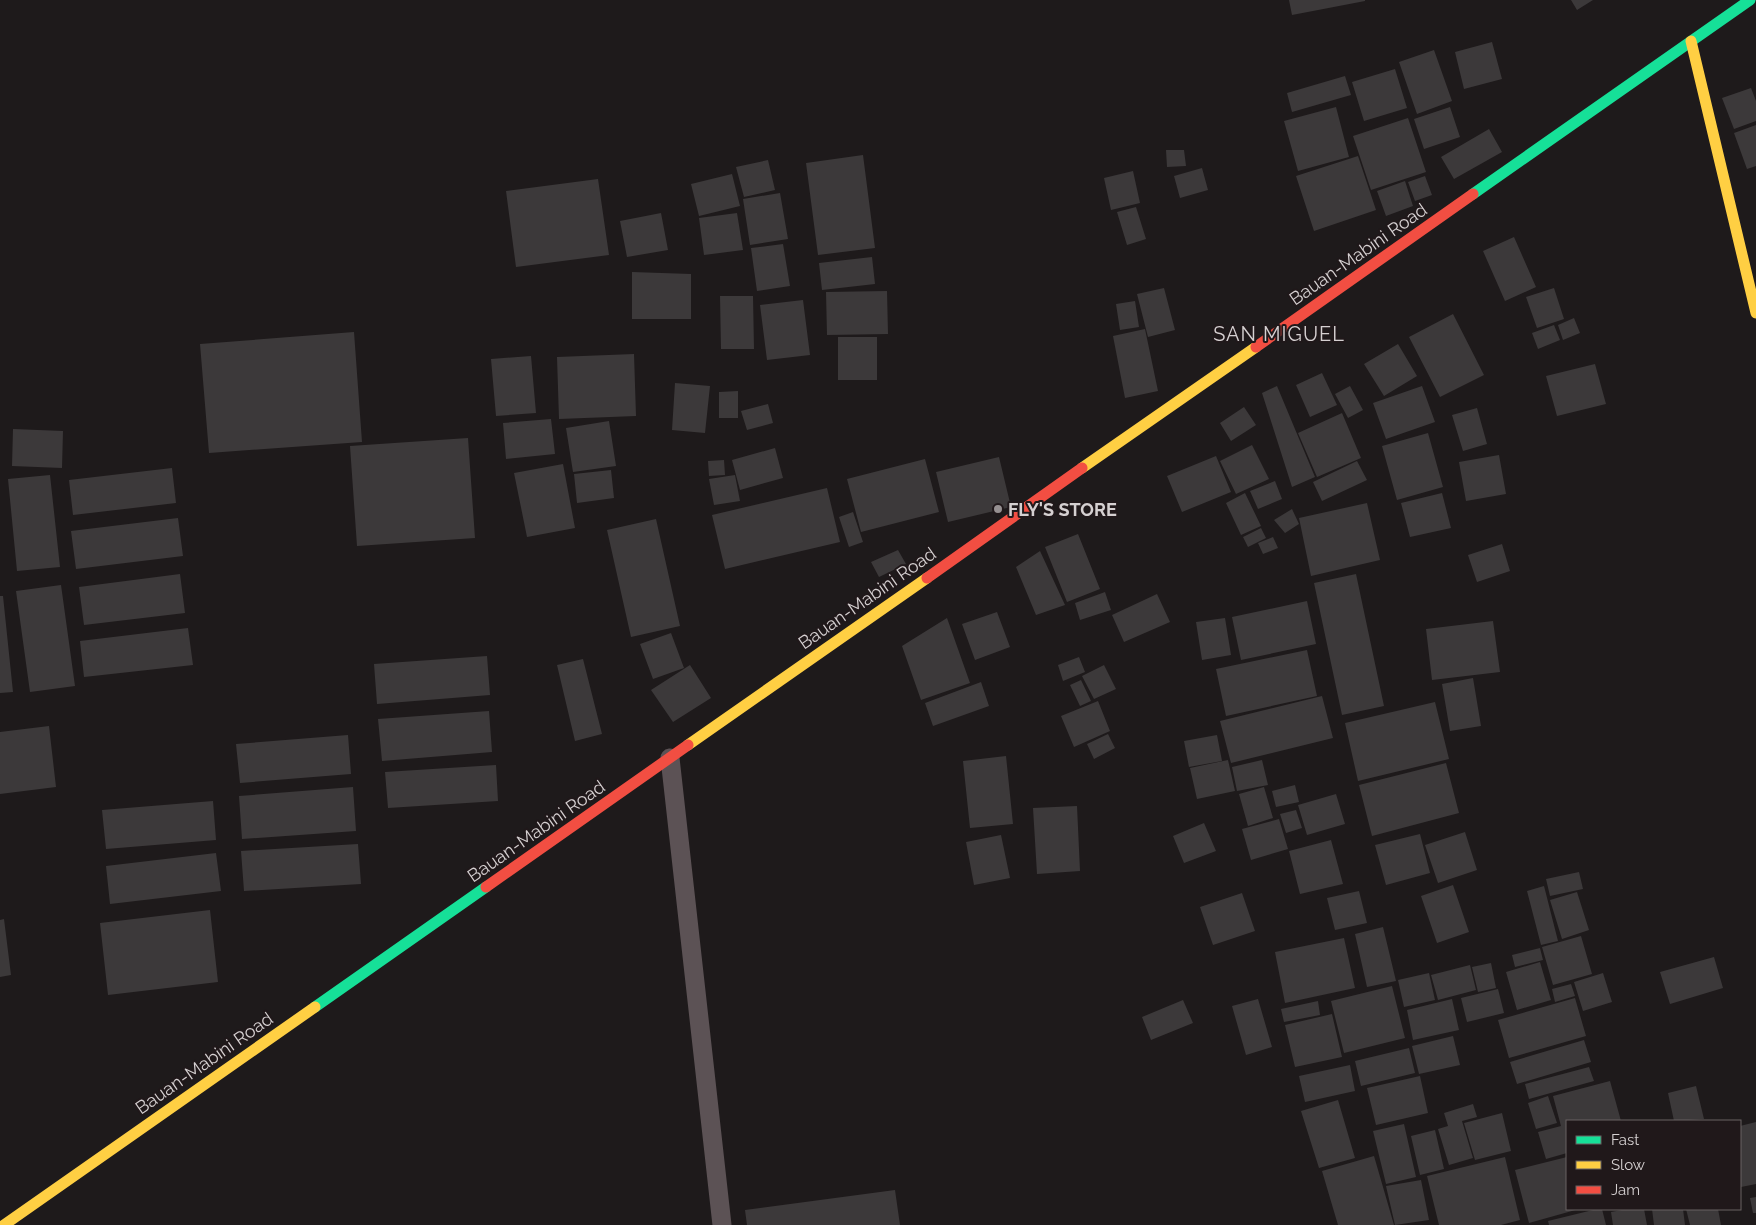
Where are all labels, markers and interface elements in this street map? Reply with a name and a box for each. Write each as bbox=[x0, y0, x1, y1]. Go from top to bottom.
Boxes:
street label: Bauan-Mabini Road bbox=[1285, 199, 1431, 309]
district label: SAN MIGUEL bbox=[1213, 322, 1345, 346]
place label: FLY'S STORE bbox=[1008, 499, 1117, 520]
marker: FLY'S STORE bbox=[992, 503, 1004, 515]
street label: Bauan-Mabini Road bbox=[794, 543, 940, 653]
street label: Bauan-Mabini Road bbox=[463, 776, 609, 886]
street label: Bauan-Mabini Road bbox=[131, 1008, 277, 1118]
legend bbox=[1566, 1120, 1741, 1210]
text: Fast bbox=[1611, 1131, 1639, 1149]
text: Slow bbox=[1611, 1156, 1645, 1174]
text: Jam bbox=[1611, 1181, 1640, 1199]

